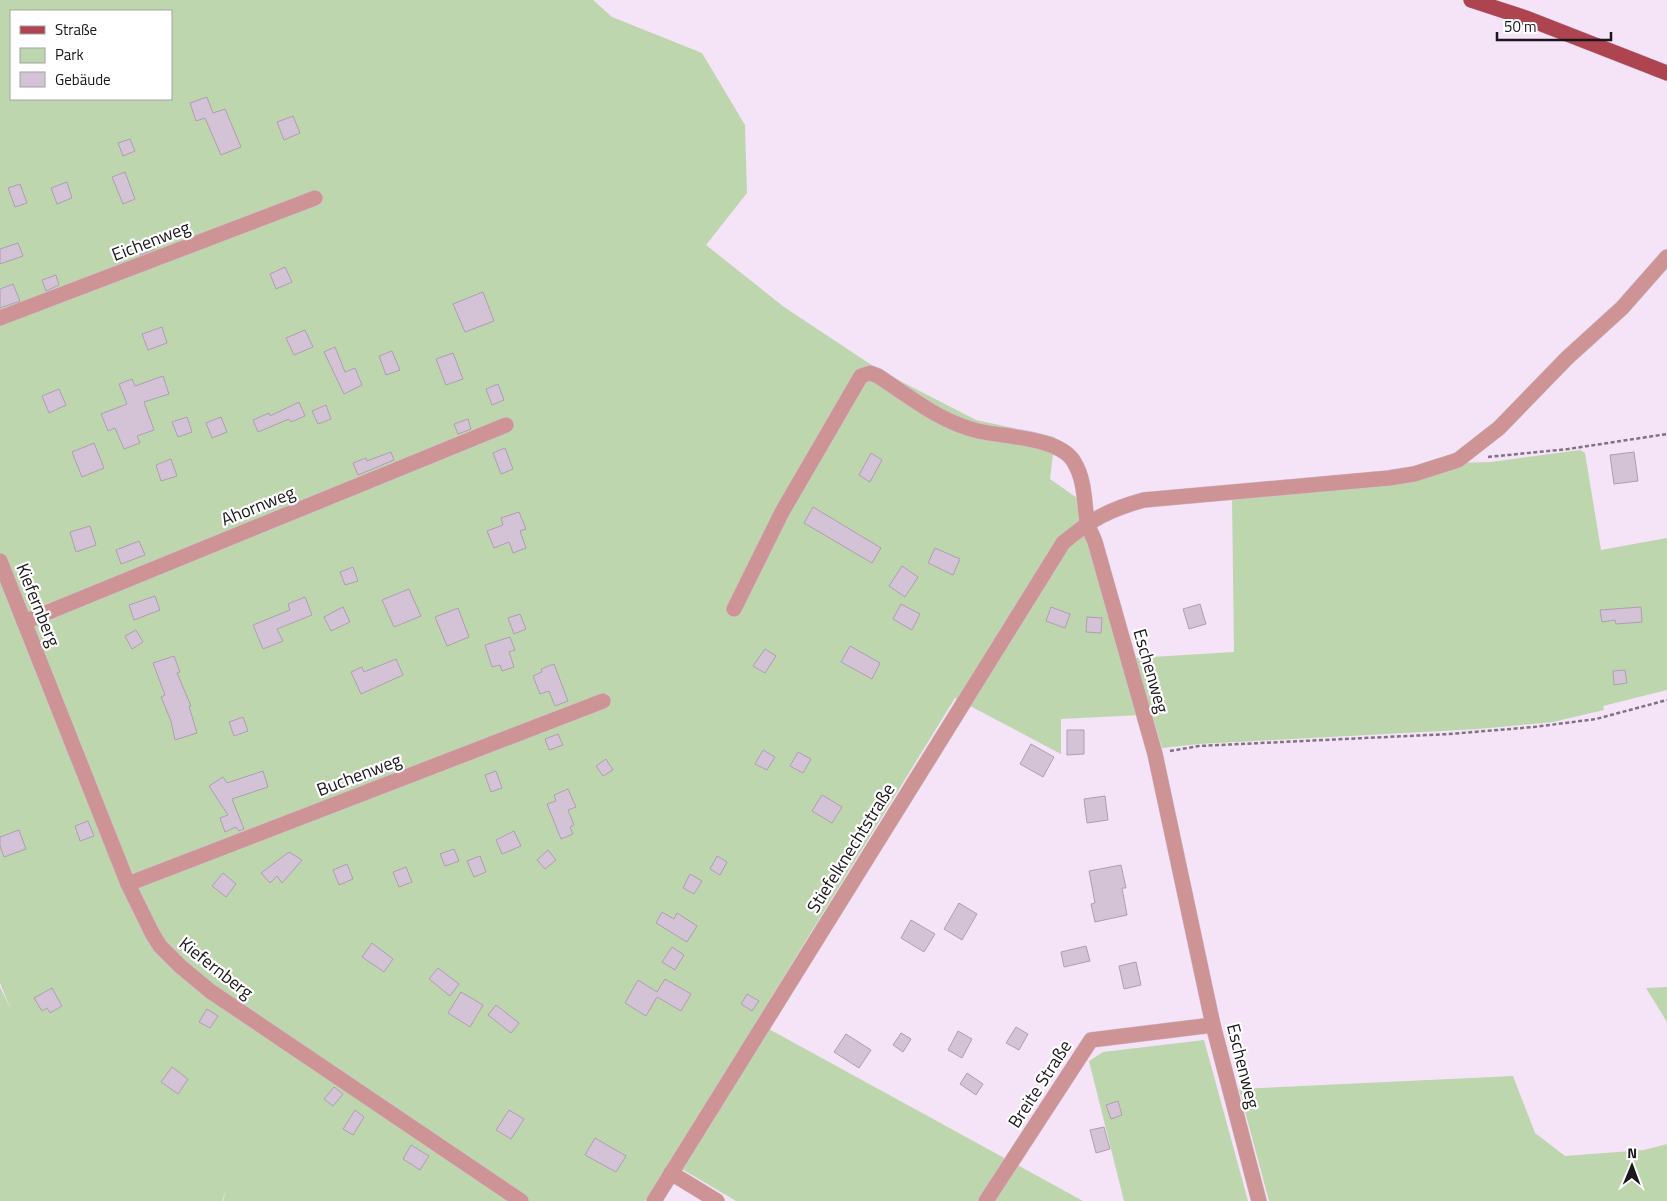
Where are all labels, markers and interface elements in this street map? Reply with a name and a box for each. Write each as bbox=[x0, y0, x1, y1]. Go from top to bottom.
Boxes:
legend bbox=[10, 10, 172, 100]
scale bar bbox=[1497, 10, 1611, 42]
text: 50 m bbox=[1504, 15, 1537, 38]
text: Straße bbox=[55, 18, 97, 41]
text: Park bbox=[55, 43, 84, 66]
text: Gebäude bbox=[55, 68, 111, 91]
street label: Eichenweg bbox=[108, 213, 194, 268]
street label: Ahornweg bbox=[217, 478, 299, 533]
street label: Kiefernberg bbox=[9, 559, 67, 651]
street label: Eschenweg bbox=[1127, 626, 1176, 716]
street label: Buchenweg bbox=[313, 746, 405, 803]
street label: Stiefelknechtstraße bbox=[800, 778, 901, 918]
street label: Kiefernberg bbox=[173, 930, 259, 1005]
street label: Eschenweg bbox=[1220, 1021, 1267, 1111]
street label: Breite Straße bbox=[1001, 1034, 1078, 1133]
north arrow bbox=[1607, 1141, 1657, 1191]
text: N bbox=[1627, 1142, 1637, 1163]

